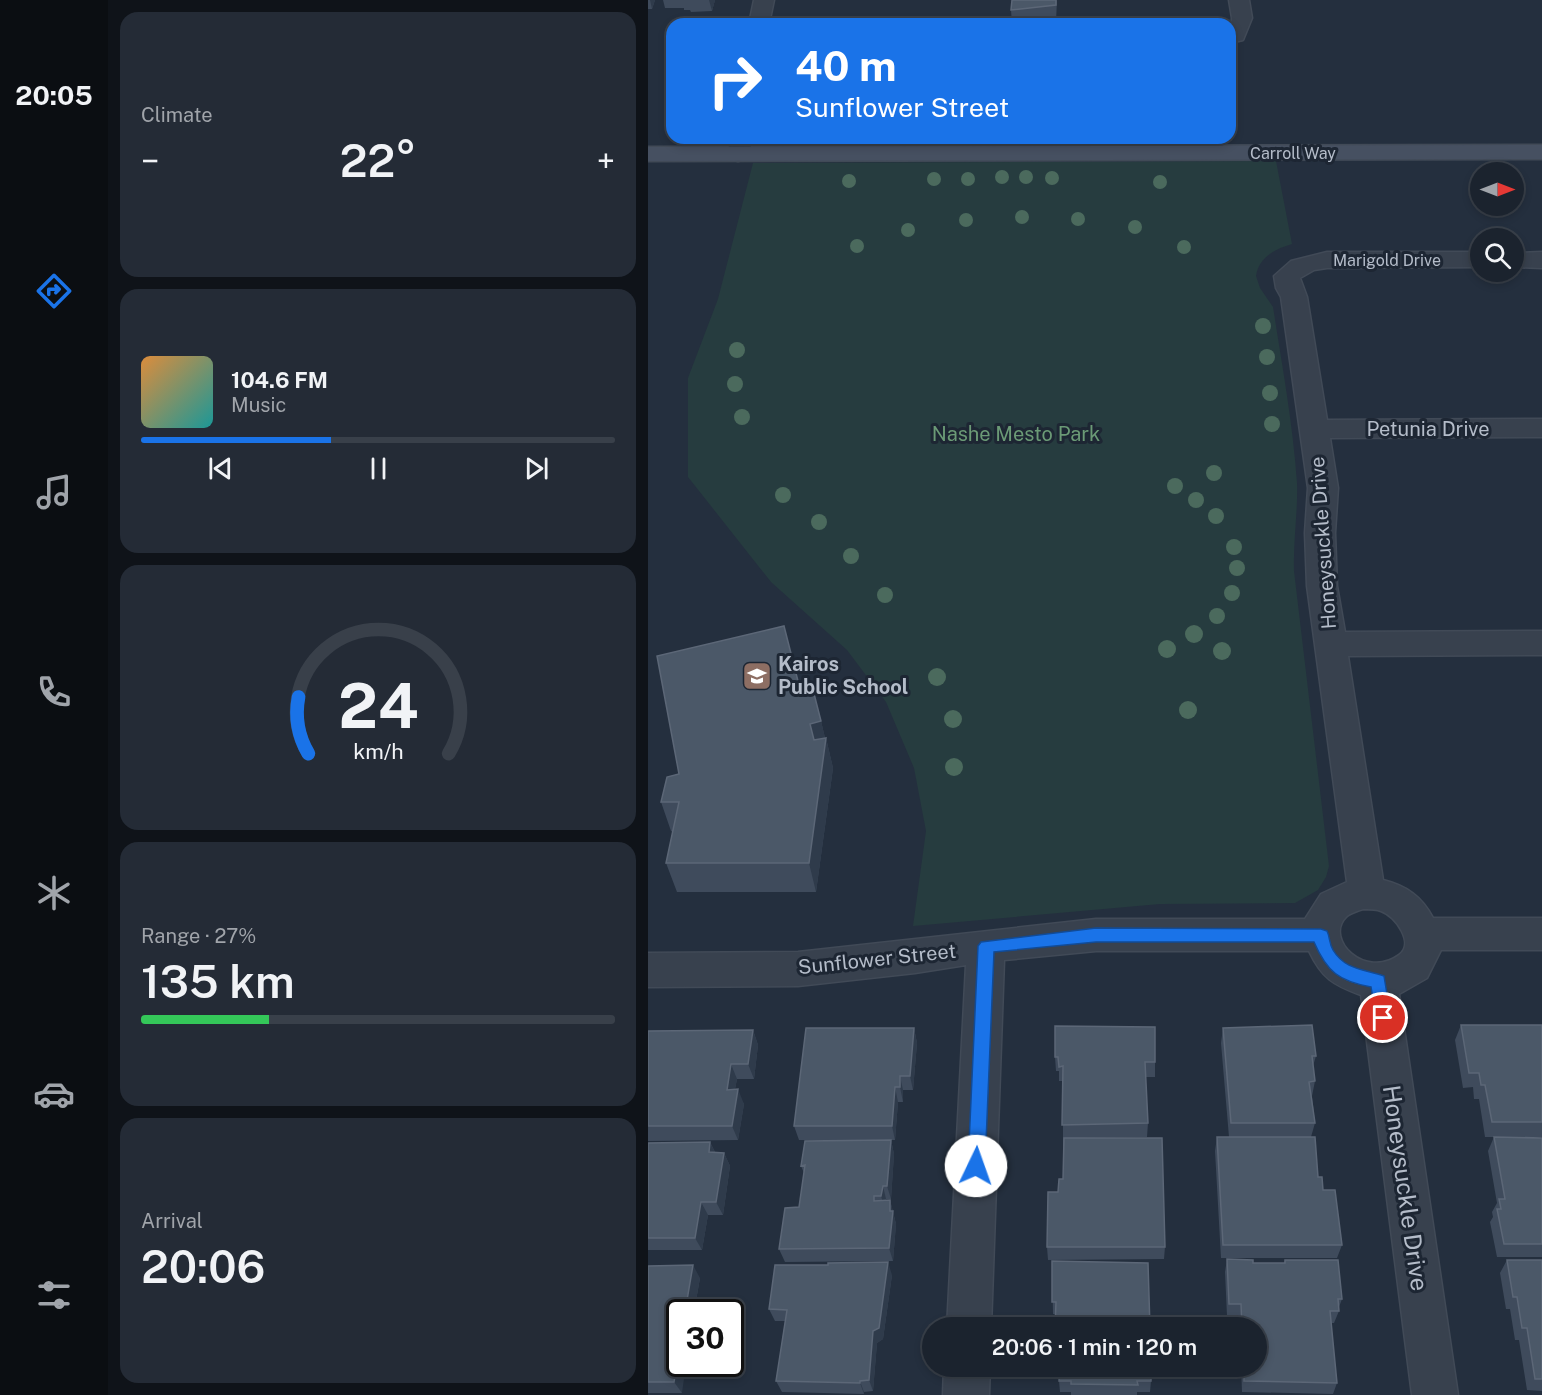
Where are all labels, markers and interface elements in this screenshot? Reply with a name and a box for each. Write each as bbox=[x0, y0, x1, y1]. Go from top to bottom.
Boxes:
text: 40 m bbox=[795, 41, 897, 90]
icon: right bbox=[696, 42, 774, 120]
text: 20:05 bbox=[15, 79, 93, 111]
text: Sunflower Street bbox=[795, 91, 1009, 123]
text: Climate bbox=[141, 103, 213, 127]
text: 22° bbox=[340, 134, 416, 187]
text: − bbox=[141, 142, 159, 180]
text: + bbox=[597, 142, 615, 180]
street label: Carroll Way bbox=[1250, 144, 1336, 163]
north arrow bbox=[1470, 162, 1524, 216]
map controls bbox=[1470, 162, 1524, 282]
button: search bbox=[1470, 228, 1524, 282]
street label: Marigold Drive bbox=[1333, 251, 1441, 270]
icon: directions bbox=[33, 270, 75, 312]
text: 104.6 FM bbox=[231, 367, 328, 393]
text: Music bbox=[231, 393, 286, 417]
street label: Petunia Drive bbox=[1366, 417, 1490, 441]
park label: Nashe Mesto Park bbox=[932, 422, 1100, 446]
icon: previous bbox=[204, 452, 237, 485]
icon: pause bbox=[362, 452, 395, 485]
icon: next bbox=[520, 452, 553, 485]
street label: Honeysuckle Drive bbox=[1305, 456, 1341, 630]
icon: music bbox=[33, 471, 75, 513]
place label: Kairos Public School bbox=[778, 652, 908, 699]
school or university icon: Kairos Public School bbox=[741, 660, 773, 692]
text: 24 bbox=[338, 670, 418, 743]
icon: phone bbox=[33, 671, 75, 713]
text: km/h bbox=[353, 740, 403, 765]
icon: climate bbox=[33, 872, 75, 914]
text: Range · 27% bbox=[141, 924, 256, 948]
street label: Sunflower Street bbox=[797, 939, 957, 979]
text: 135 km bbox=[141, 955, 295, 1008]
pin bbox=[1357, 992, 1408, 1043]
icon: arrive bbox=[1366, 1001, 1399, 1034]
icon: car bbox=[33, 1073, 75, 1115]
street label: Honeysuckle Drive bbox=[1378, 1083, 1434, 1293]
position arrow bbox=[944, 1134, 1008, 1198]
text: Arrival bbox=[141, 1209, 203, 1233]
text: 20:06 bbox=[141, 1240, 265, 1293]
icon: filters bbox=[33, 1274, 75, 1316]
speed limit sign: 30 bbox=[666, 1299, 744, 1377]
text: 20:06 · 1 min · 120 m bbox=[992, 1334, 1197, 1360]

